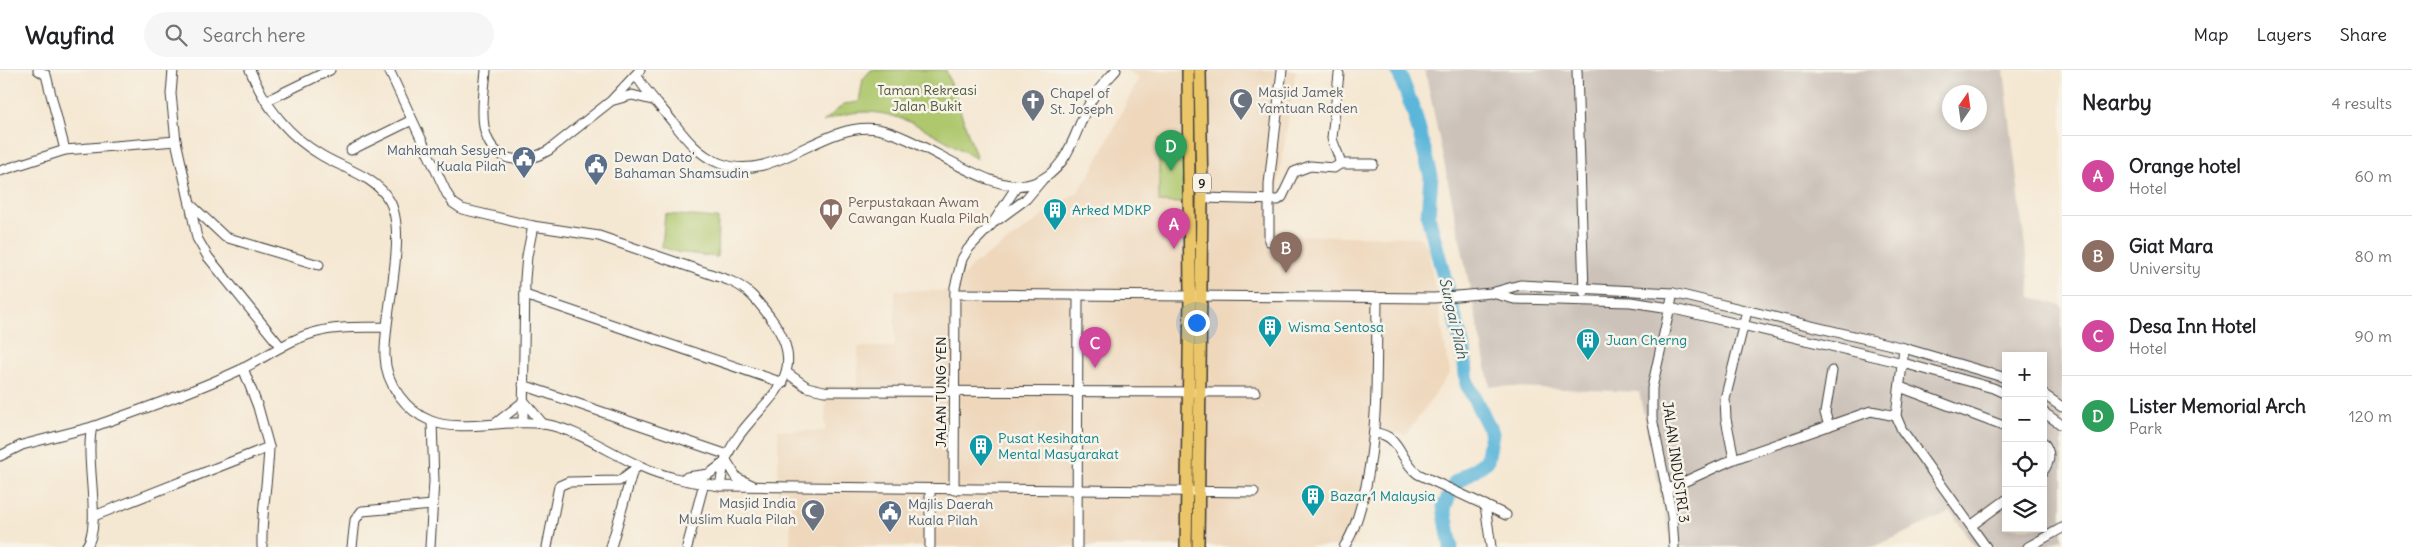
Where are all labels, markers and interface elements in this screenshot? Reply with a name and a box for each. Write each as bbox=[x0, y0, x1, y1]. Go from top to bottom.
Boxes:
search box bbox=[144, 12, 494, 57]
text: Wayfind bbox=[25, 20, 114, 50]
icon: search bbox=[162, 21, 190, 49]
text: Search here bbox=[202, 23, 306, 47]
text: Map bbox=[2193, 23, 2228, 46]
text: Layers bbox=[2256, 23, 2312, 46]
text: Share bbox=[2340, 23, 2387, 46]
park label: Taman Rekreasi Jalan Bukit bbox=[877, 81, 977, 115]
place label: Masjid Jamek Yamtuan Raden bbox=[1258, 83, 1358, 117]
place label: Chapel of St. Joseph bbox=[1050, 84, 1113, 118]
north arrow bbox=[1942, 85, 1987, 130]
mosque icon: Masjid Jamek Yamtuan Raden bbox=[1228, 87, 1254, 121]
church icon: Chapel of St. Joseph bbox=[1020, 88, 1046, 122]
text: Nearby bbox=[2082, 89, 2152, 116]
text: 4 results bbox=[2331, 93, 2392, 113]
pin: D bbox=[1155, 130, 1187, 171]
place label: Mahkamah Sesyen Kuala Pilah bbox=[387, 141, 506, 175]
public building icon: Mahkamah Sesyen Kuala Pilah bbox=[511, 145, 537, 179]
place label: Dewan Dato' Bahaman Shamsudin bbox=[614, 148, 749, 182]
public building icon: Dewan Dato' Bahaman Shamsudin bbox=[583, 152, 609, 186]
text: Orange hotel bbox=[2129, 154, 2241, 178]
text: A bbox=[2093, 166, 2103, 186]
text: 60 m bbox=[2354, 166, 2392, 186]
road number: 9 bbox=[1193, 174, 1211, 192]
text: Hotel bbox=[2129, 178, 2167, 198]
place label: Perpustakaan Awam Cawangan Kuala Pilah bbox=[848, 193, 989, 227]
library icon: Perpustakaan Awam Cawangan Kuala Pilah bbox=[818, 197, 844, 231]
building icon: Arked MDKP bbox=[1042, 197, 1068, 231]
place label: Arked MDKP bbox=[1072, 201, 1151, 219]
pin: A bbox=[1158, 208, 1190, 249]
pin: B bbox=[1270, 232, 1302, 273]
text: Giat Mara bbox=[2129, 234, 2213, 258]
text: B bbox=[2093, 246, 2103, 266]
text: 80 m bbox=[2354, 246, 2392, 266]
text: University bbox=[2129, 258, 2201, 278]
water label: Sungai Pilah bbox=[1435, 276, 1473, 361]
your location bbox=[1184, 310, 1210, 336]
building icon: Wisma Sentosa bbox=[1257, 314, 1283, 348]
text: Desa Inn Hotel bbox=[2129, 314, 2256, 338]
place label: Wisma Sentosa bbox=[1288, 318, 1384, 336]
text: C bbox=[2093, 326, 2103, 346]
text: 90 m bbox=[2354, 326, 2392, 346]
pin: C bbox=[1079, 327, 1111, 368]
building icon: Juan Cherng bbox=[1575, 327, 1601, 361]
place label: Juan Cherng bbox=[1606, 331, 1687, 349]
street label: JALAN TUNG YEN bbox=[932, 336, 950, 448]
text: Hotel bbox=[2129, 338, 2167, 358]
map controls bbox=[2002, 352, 2047, 532]
button: + bbox=[2002, 352, 2047, 397]
text: Lister Memorial Arch bbox=[2129, 394, 2306, 418]
button: − bbox=[2002, 397, 2047, 442]
street label: JALAN INDUSTRI 3 bbox=[1659, 400, 1693, 524]
text: D bbox=[2092, 406, 2104, 426]
text: 120 m bbox=[2349, 406, 2392, 426]
text: Park bbox=[2129, 418, 2162, 438]
place label: Pusat Kesihatan Mental Masyarakat bbox=[998, 429, 1119, 463]
building icon: Pusat Kesihatan Mental Masyarakat bbox=[968, 433, 994, 467]
button: locate bbox=[2002, 442, 2047, 487]
building icon: Bazar 1 Malaysia bbox=[1300, 483, 1326, 517]
place label: Bazar 1 Malaysia bbox=[1330, 487, 1435, 505]
button: layers bbox=[2002, 487, 2047, 532]
place label: Masjid India Muslim Kuala Pilah bbox=[678, 494, 796, 528]
place label: Majlis Daerah Kuala Pilah bbox=[908, 495, 993, 529]
mosque icon: Masjid India Muslim Kuala Pilah bbox=[800, 498, 826, 532]
public building icon: Majlis Daerah Kuala Pilah bbox=[877, 499, 903, 533]

